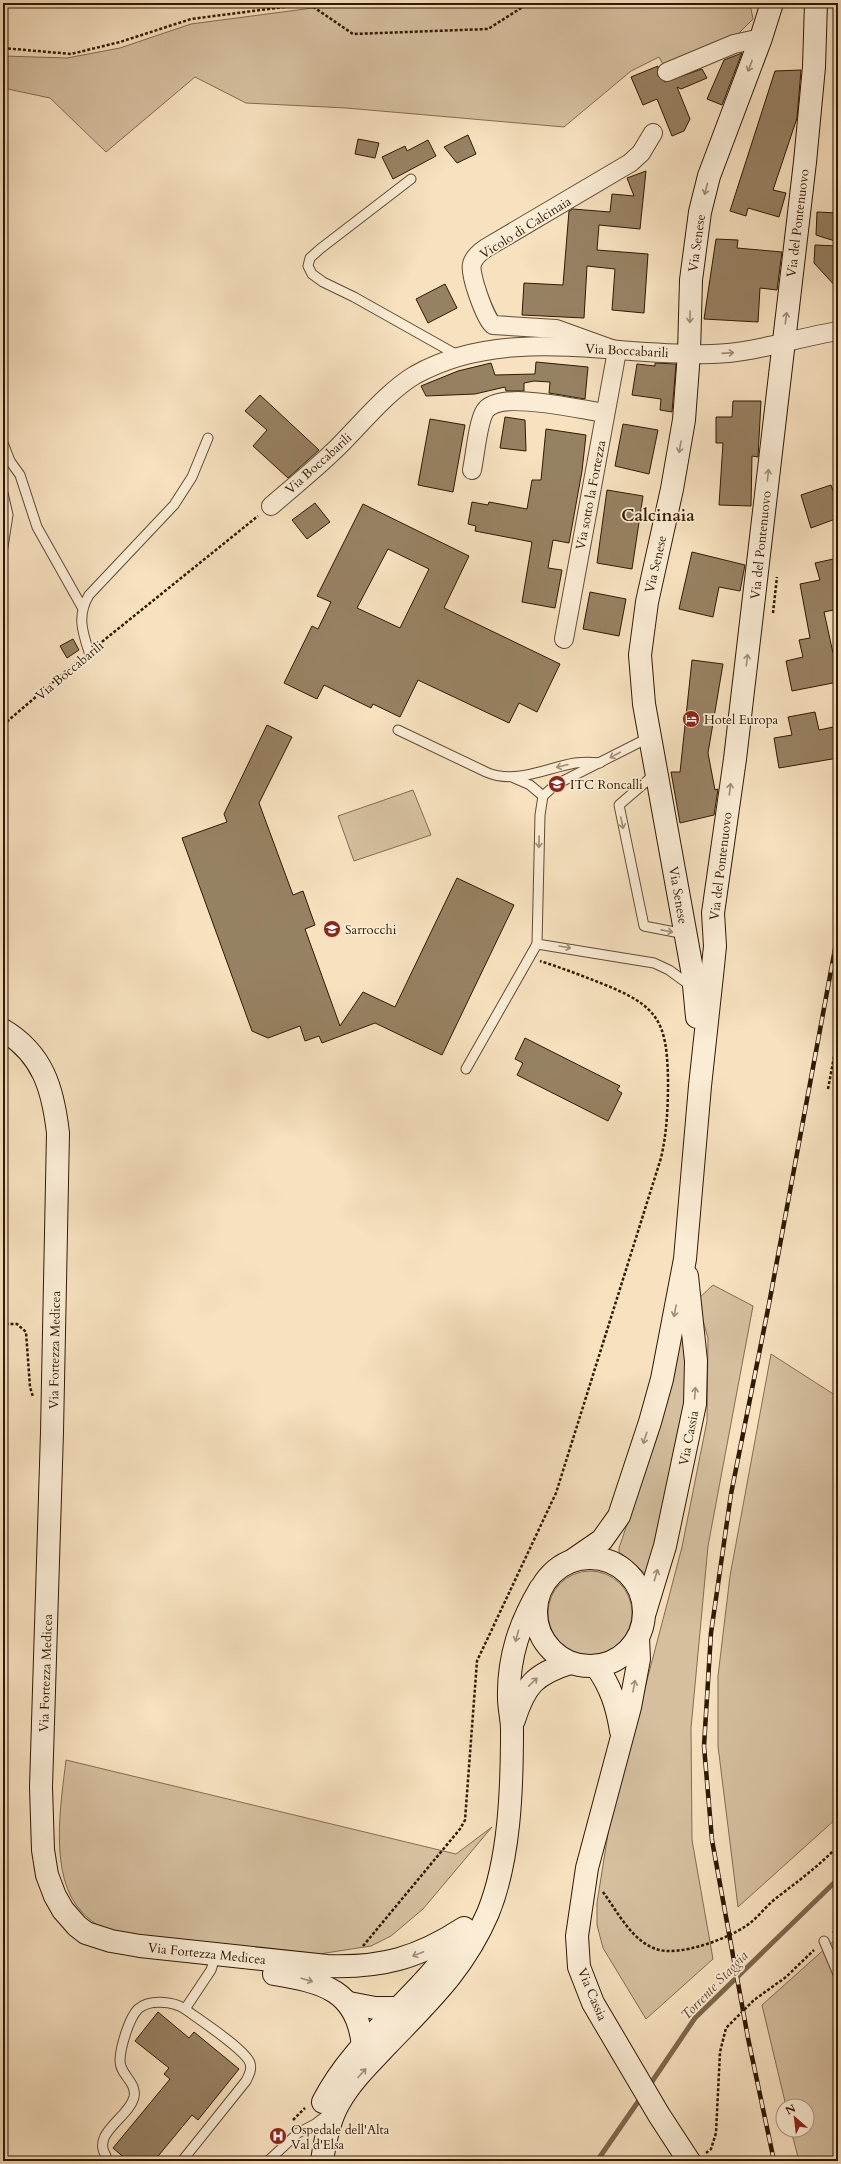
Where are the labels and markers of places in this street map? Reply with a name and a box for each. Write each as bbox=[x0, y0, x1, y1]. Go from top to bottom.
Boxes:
hotel icon: Hotel Europa bbox=[681, 709, 701, 729]
place label: Hotel Europa bbox=[704, 711, 779, 729]
school or university icon: ITC Roncalli bbox=[547, 774, 567, 794]
place label: ITC Roncalli bbox=[570, 776, 643, 794]
school or university icon: Sarrocchi bbox=[322, 919, 342, 939]
place label: Sarrocchi bbox=[345, 921, 397, 939]
place label: Ospedale dell'Alta Val d'Elsa bbox=[291, 2121, 390, 2154]
hospital icon: Ospedale dell'Alta Val d'Elsa bbox=[268, 2126, 288, 2146]

